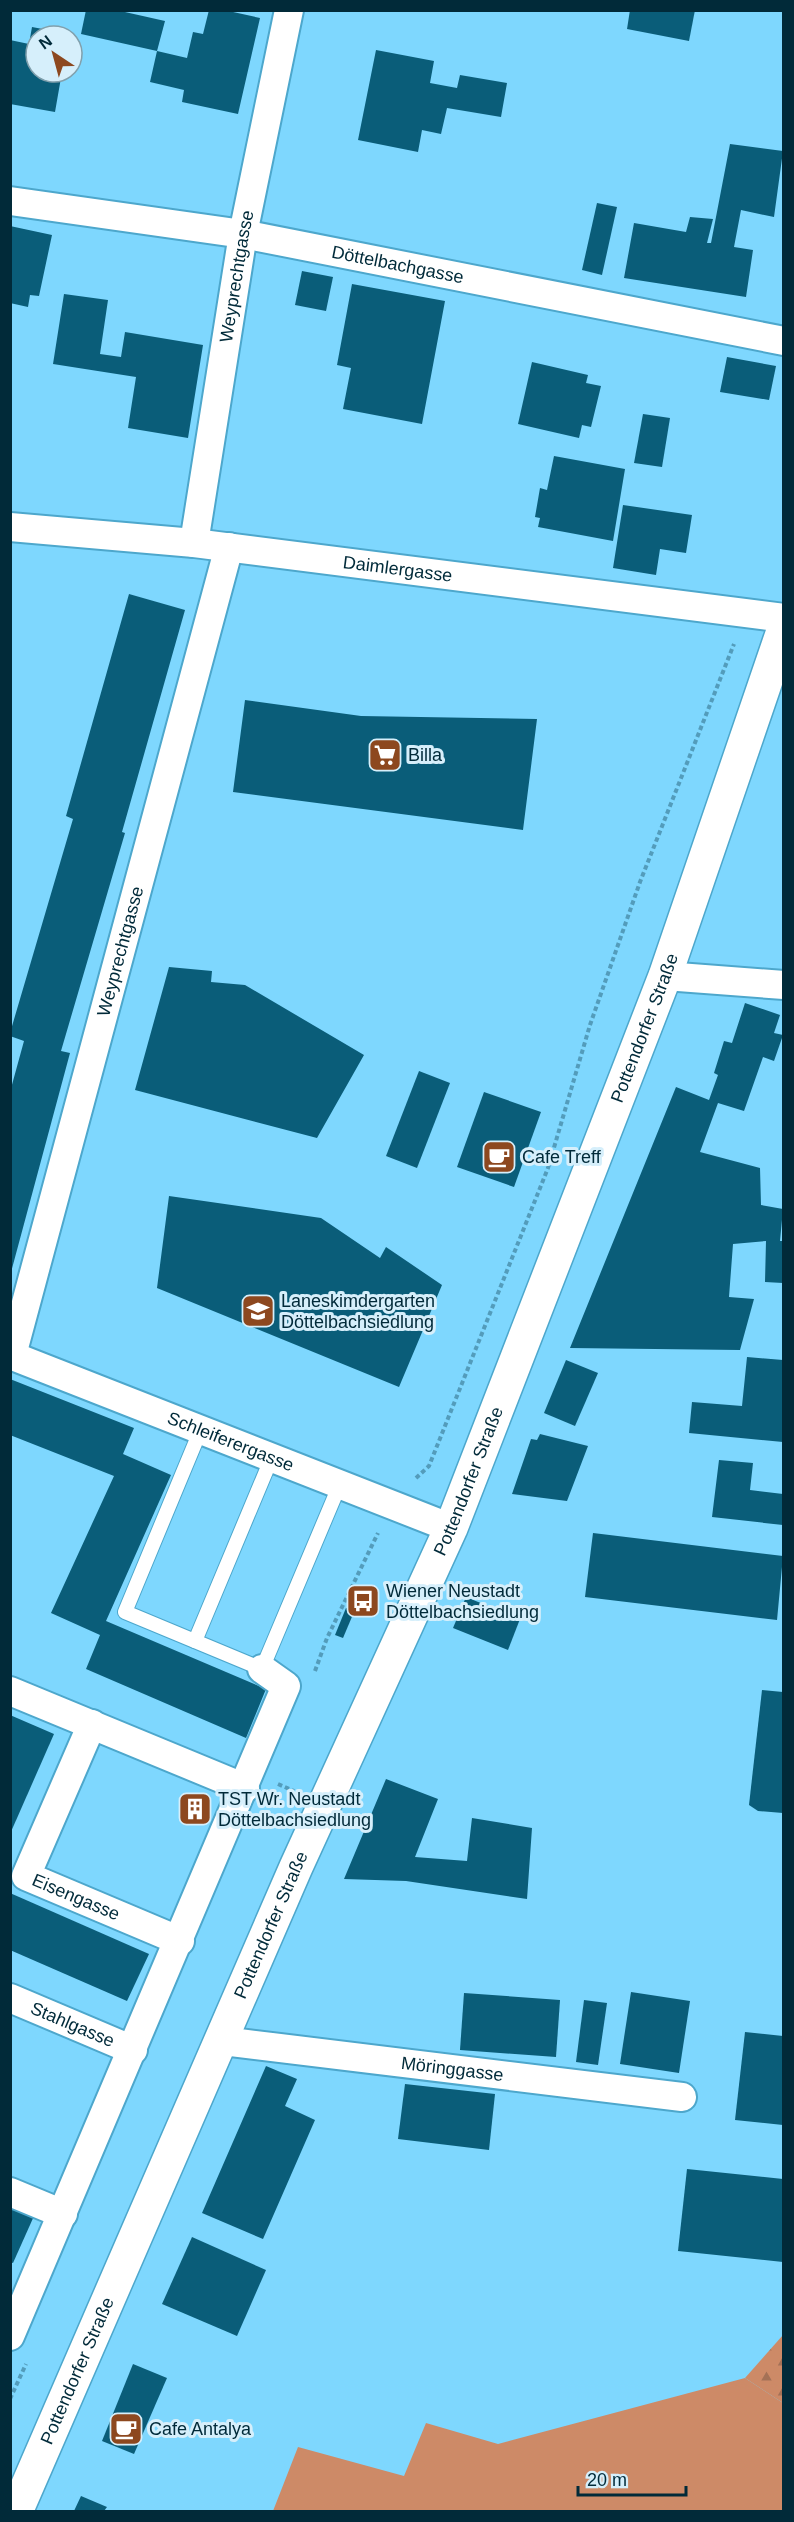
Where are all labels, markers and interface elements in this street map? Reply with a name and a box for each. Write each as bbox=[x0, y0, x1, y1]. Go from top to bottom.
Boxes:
north arrow bbox=[24, 24, 84, 84]
text: N bbox=[36, 32, 55, 53]
street label: Weyprechtgasse bbox=[216, 208, 258, 344]
street label: Döttelbachgasse bbox=[330, 242, 465, 287]
street label: Daimlergasse bbox=[342, 552, 454, 586]
supermarket icon: Billa bbox=[367, 737, 403, 773]
place label: Billa bbox=[408, 745, 443, 765]
street label: Weyprechtgasse bbox=[93, 884, 147, 1019]
street label: Pottendorfer Straße bbox=[607, 951, 682, 1106]
cafe icon: Cafe Treff bbox=[481, 1139, 517, 1175]
place label: Cafe Treff bbox=[522, 1147, 602, 1167]
place label: Laneskimdergarten Döttelbachsiedlung bbox=[281, 1291, 435, 1332]
school or university icon: Laneskimdergarten Döttelbachsiedlung bbox=[240, 1293, 276, 1329]
street label: Pottendorfer Straße bbox=[430, 1404, 507, 1559]
street label: Schleiferergasse bbox=[165, 1408, 297, 1475]
place label: Wiener Neustadt Döttelbachsiedlung bbox=[386, 1581, 539, 1622]
bus stop icon: Wiener Neustadt Döttelbachsiedlung bbox=[345, 1583, 381, 1619]
place label: TST Wr. Neustadt Döttelbachsiedlung bbox=[218, 1789, 371, 1830]
building icon: TST Wr. Neustadt Döttelbachsiedlung bbox=[177, 1791, 213, 1827]
street label: Pottendorfer Straße bbox=[230, 1848, 312, 2001]
street label: Eisengasse bbox=[29, 1870, 123, 1924]
street label: Stahlgasse bbox=[28, 1998, 118, 2051]
street label: Möringgasse bbox=[400, 2053, 505, 2085]
street label: Pottendorfer Straße bbox=[37, 2294, 118, 2447]
cafe icon: Cafe Antalya bbox=[108, 2411, 144, 2447]
place label: Cafe Antalya bbox=[149, 2419, 252, 2439]
scale bar bbox=[578, 2459, 686, 2497]
text: 20 m bbox=[587, 2470, 627, 2490]

